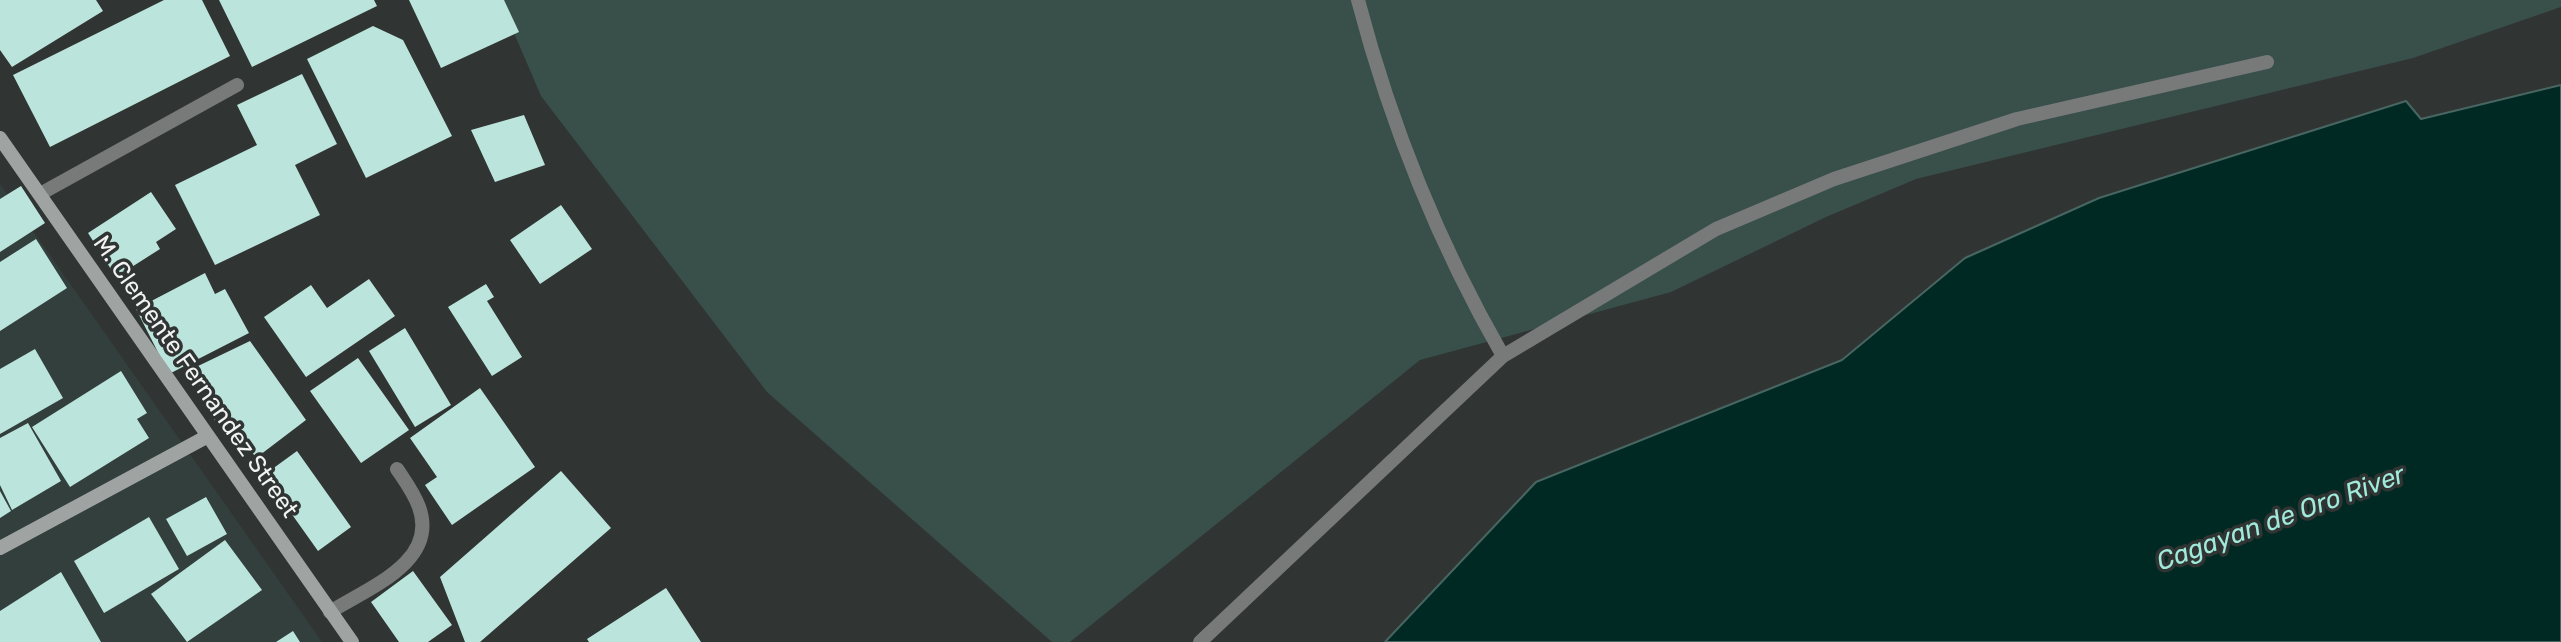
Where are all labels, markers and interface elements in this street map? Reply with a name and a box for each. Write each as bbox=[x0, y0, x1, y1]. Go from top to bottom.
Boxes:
street label: M. Clemente Fernandez Street bbox=[86, 230, 304, 524]
water label: Cagayan de Oro River bbox=[2153, 460, 2409, 578]

